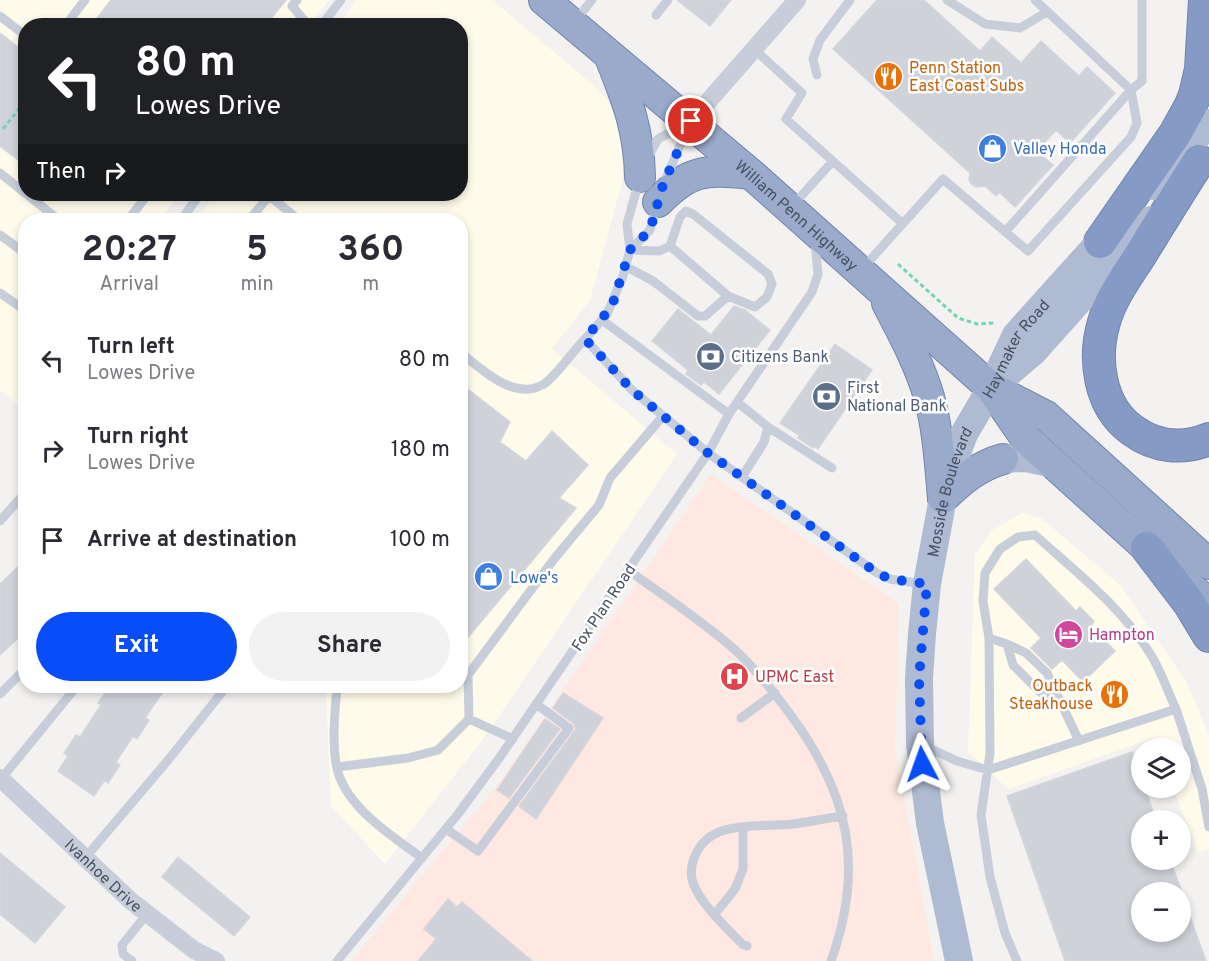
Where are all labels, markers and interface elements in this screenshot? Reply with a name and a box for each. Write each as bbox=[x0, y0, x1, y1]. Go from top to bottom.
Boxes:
text: 80 m bbox=[135, 38, 236, 91]
icon: left bbox=[36, 42, 114, 120]
place label: Penn Station East Coast Subs bbox=[909, 59, 1024, 97]
restaurant icon: Penn Station East Coast Subs bbox=[872, 60, 904, 92]
text: Lowes Drive bbox=[135, 90, 281, 124]
pin bbox=[665, 95, 716, 146]
icon: arrive bbox=[674, 104, 707, 137]
shop icon: Valley Honda bbox=[976, 132, 1008, 164]
place label: Valley Honda bbox=[1013, 140, 1106, 160]
icon: right bbox=[98, 156, 131, 189]
street label: William Penn Highway bbox=[730, 157, 861, 277]
text: Then bbox=[36, 159, 86, 186]
text: 20:27 bbox=[81, 228, 177, 274]
text: 5 bbox=[246, 228, 268, 274]
text: 360 bbox=[337, 228, 405, 274]
text: Arrival bbox=[99, 272, 159, 298]
text: min bbox=[240, 272, 274, 298]
text: m bbox=[362, 272, 379, 298]
street label: Haymaker Road bbox=[979, 296, 1055, 403]
text: Turn left bbox=[87, 334, 175, 361]
bank icon: Citizens Bank bbox=[694, 340, 726, 372]
icon: left bbox=[36, 344, 69, 377]
text: 80 m bbox=[399, 347, 450, 374]
place label: Citizens Bank bbox=[731, 348, 829, 368]
text: Lowes Drive bbox=[87, 361, 195, 387]
place label: First National Bank bbox=[847, 379, 947, 417]
bank icon: First National Bank bbox=[810, 380, 842, 412]
text: Turn right bbox=[87, 424, 189, 451]
street label: Mosside Boulevard bbox=[924, 424, 978, 559]
icon: right bbox=[36, 434, 69, 467]
text: 180 m bbox=[391, 437, 450, 464]
text: Lowes Drive bbox=[87, 451, 195, 477]
icon: arrive bbox=[36, 524, 69, 557]
text: Arrive at destination bbox=[87, 527, 297, 554]
text: 100 m bbox=[390, 527, 450, 554]
shop icon: Lowe's bbox=[473, 561, 505, 593]
street label: Fox Plan Road bbox=[568, 561, 641, 656]
place label: Lowe's bbox=[510, 569, 559, 589]
button: Exit bbox=[36, 612, 237, 681]
button: Share bbox=[249, 612, 450, 681]
hotel icon: Hampton bbox=[1052, 618, 1084, 650]
place label: Hampton bbox=[1089, 626, 1155, 646]
hospital icon: UPMC East bbox=[718, 660, 750, 692]
place label: UPMC East bbox=[755, 668, 834, 688]
place label: Outback Steakhouse bbox=[1009, 677, 1093, 715]
restaurant icon: Outback Steakhouse bbox=[1098, 678, 1130, 710]
position arrow bbox=[890, 732, 954, 796]
map controls bbox=[1131, 738, 1191, 942]
button: layers bbox=[1131, 738, 1191, 798]
button: + bbox=[1131, 810, 1191, 870]
street label: Ivanhoe Drive bbox=[59, 836, 145, 918]
button: − bbox=[1131, 882, 1191, 942]

